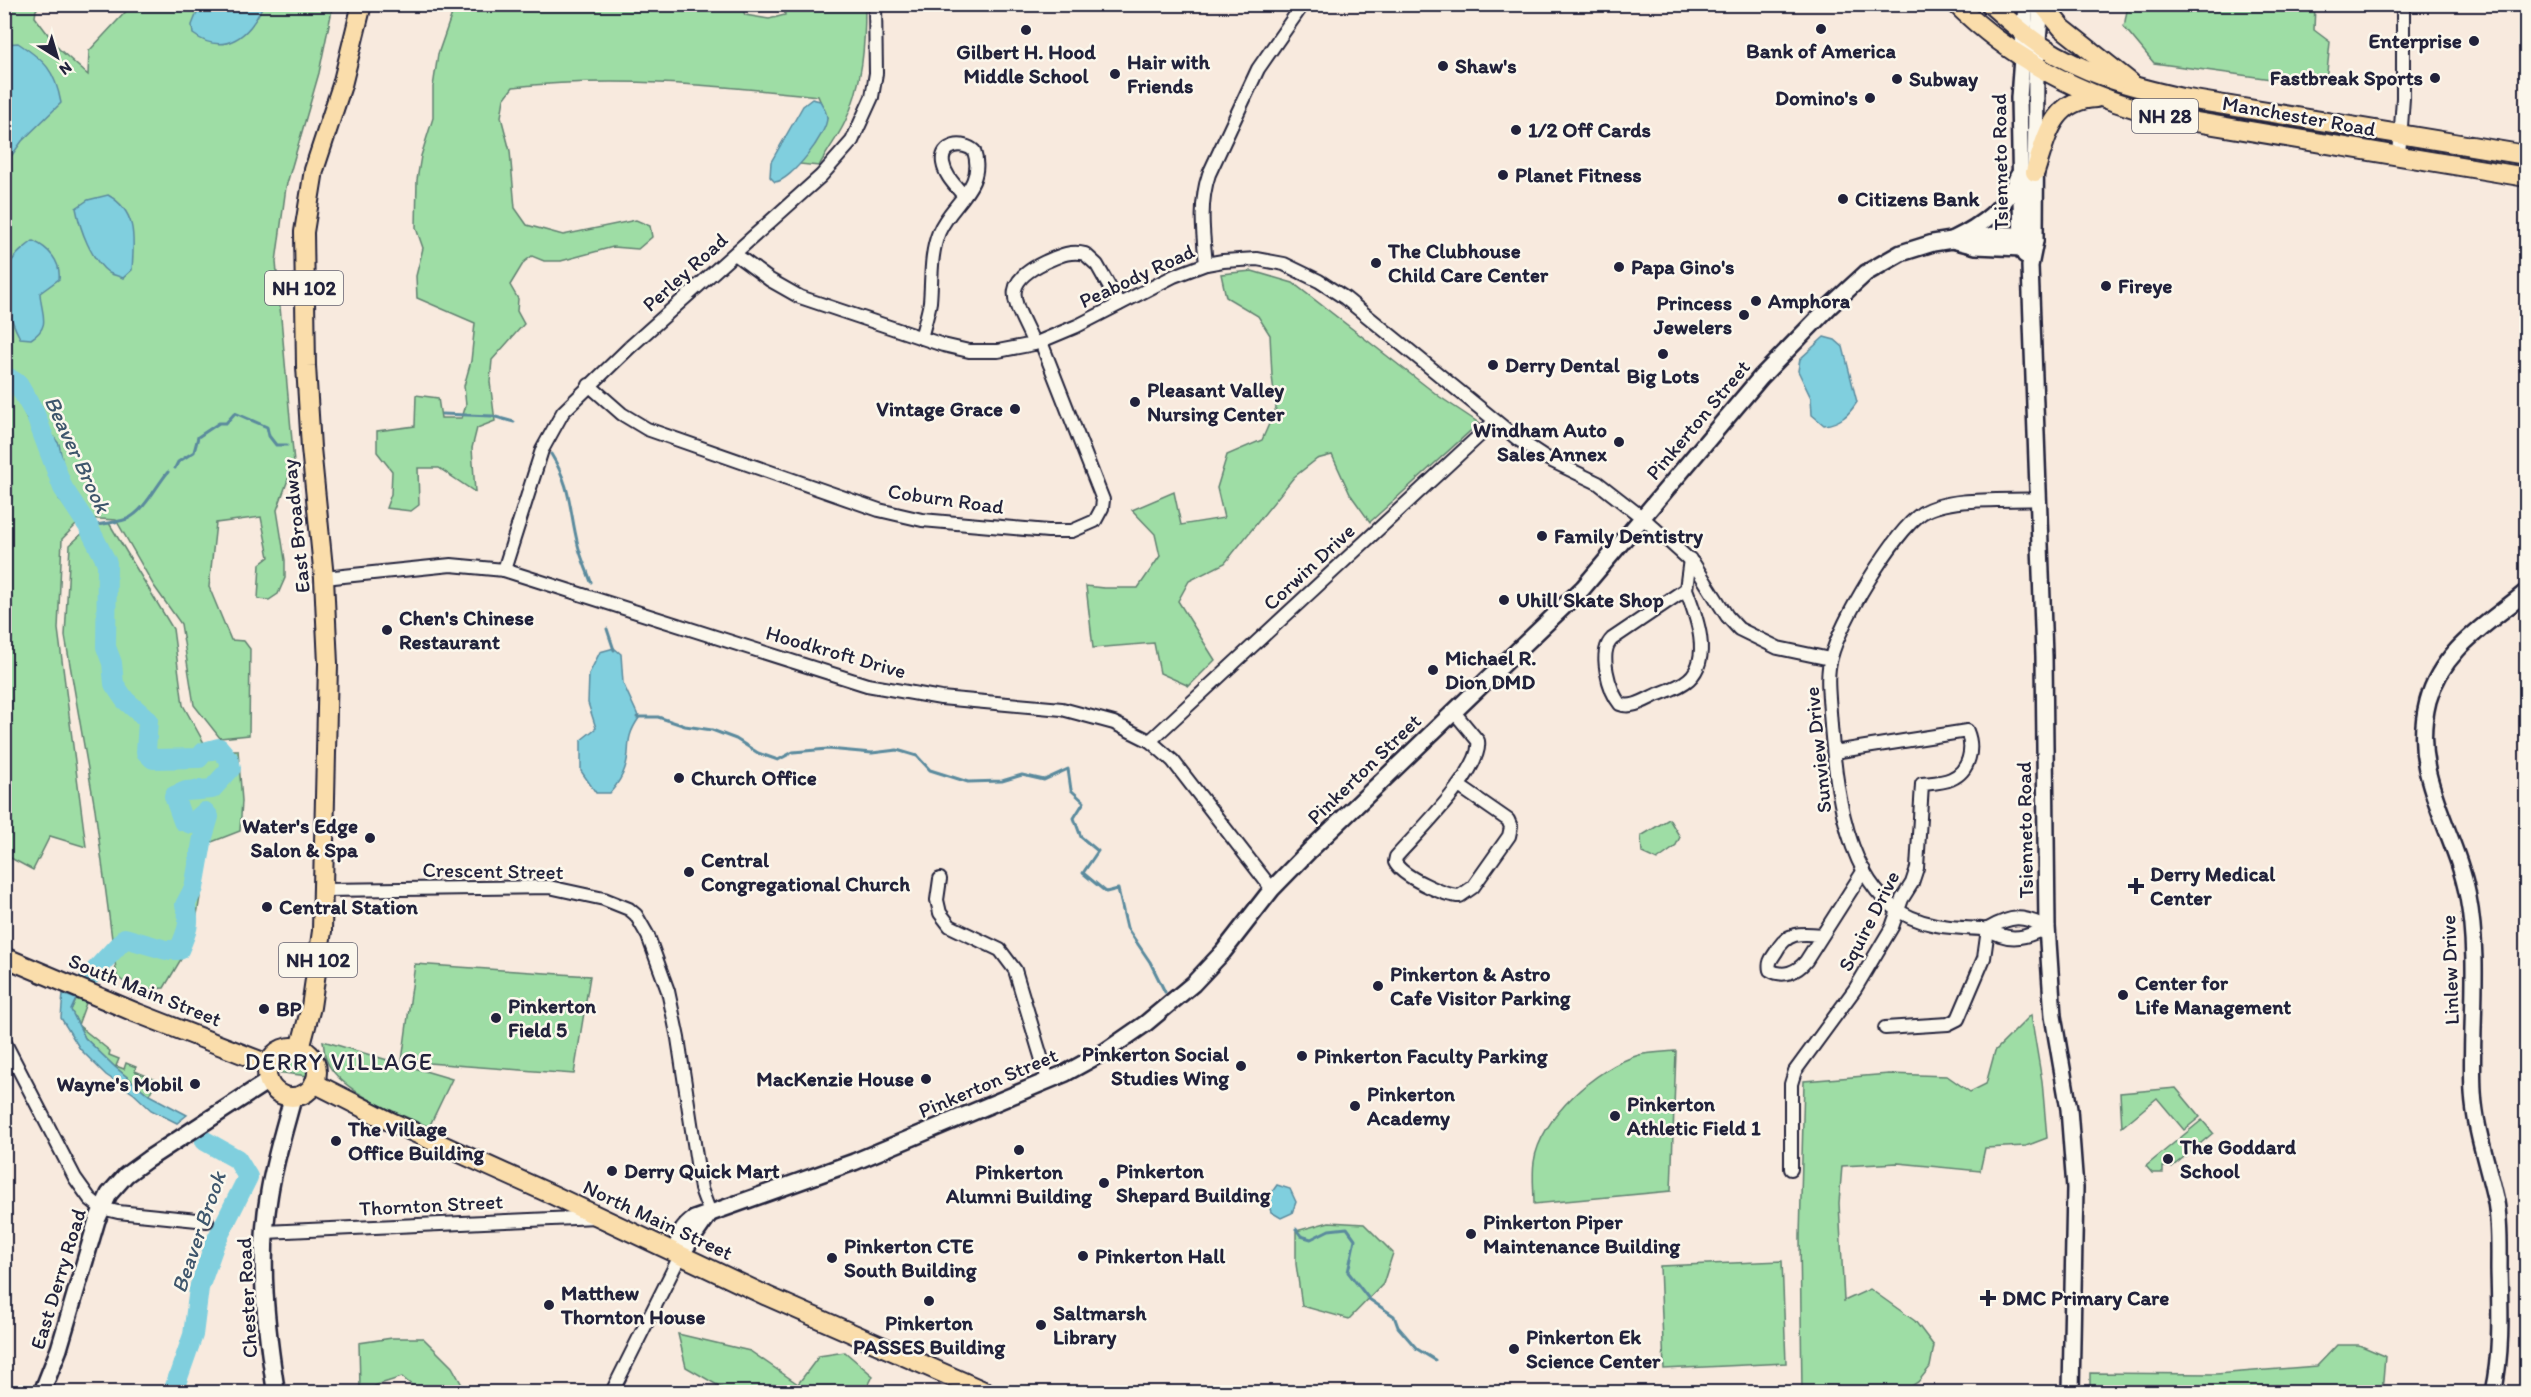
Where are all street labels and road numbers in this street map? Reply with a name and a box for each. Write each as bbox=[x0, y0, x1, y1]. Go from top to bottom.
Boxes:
street label: Manchester Road bbox=[2220, 90, 2378, 141]
street label: Tsienneto Road bbox=[1986, 94, 2013, 230]
road number: NH 28 bbox=[2132, 99, 2198, 133]
street label: Perley Road bbox=[637, 227, 733, 316]
street label: Peabody Road bbox=[1075, 238, 1199, 313]
road number: NH 102 bbox=[265, 271, 343, 305]
street label: Pinkerton Street bbox=[1640, 355, 1755, 485]
street label: East Broadway bbox=[276, 458, 315, 594]
street label: Coburn Road bbox=[886, 478, 1006, 519]
street label: Corwin Drive bbox=[1258, 518, 1360, 615]
street label: Hoodkroft Drive bbox=[763, 620, 909, 683]
street label: Sunview Drive bbox=[1798, 686, 1837, 814]
street label: Pinkerton Street bbox=[1302, 708, 1426, 829]
street label: Tsienneto Road bbox=[2011, 762, 2038, 898]
street label: Crescent Street bbox=[422, 857, 564, 884]
street label: Squire Drive bbox=[1833, 866, 1905, 975]
street label: Linlew Drive bbox=[2435, 915, 2464, 1025]
road number: NH 102 bbox=[279, 943, 357, 977]
street label: South Main Street bbox=[65, 947, 225, 1032]
street label: Pinkerton Street bbox=[915, 1042, 1061, 1123]
street label: North Main Street bbox=[579, 1174, 737, 1265]
street label: Thornton Street bbox=[358, 1188, 504, 1221]
street label: East Derry Road bbox=[24, 1205, 91, 1352]
street label: Chester Road bbox=[231, 1237, 262, 1359]

